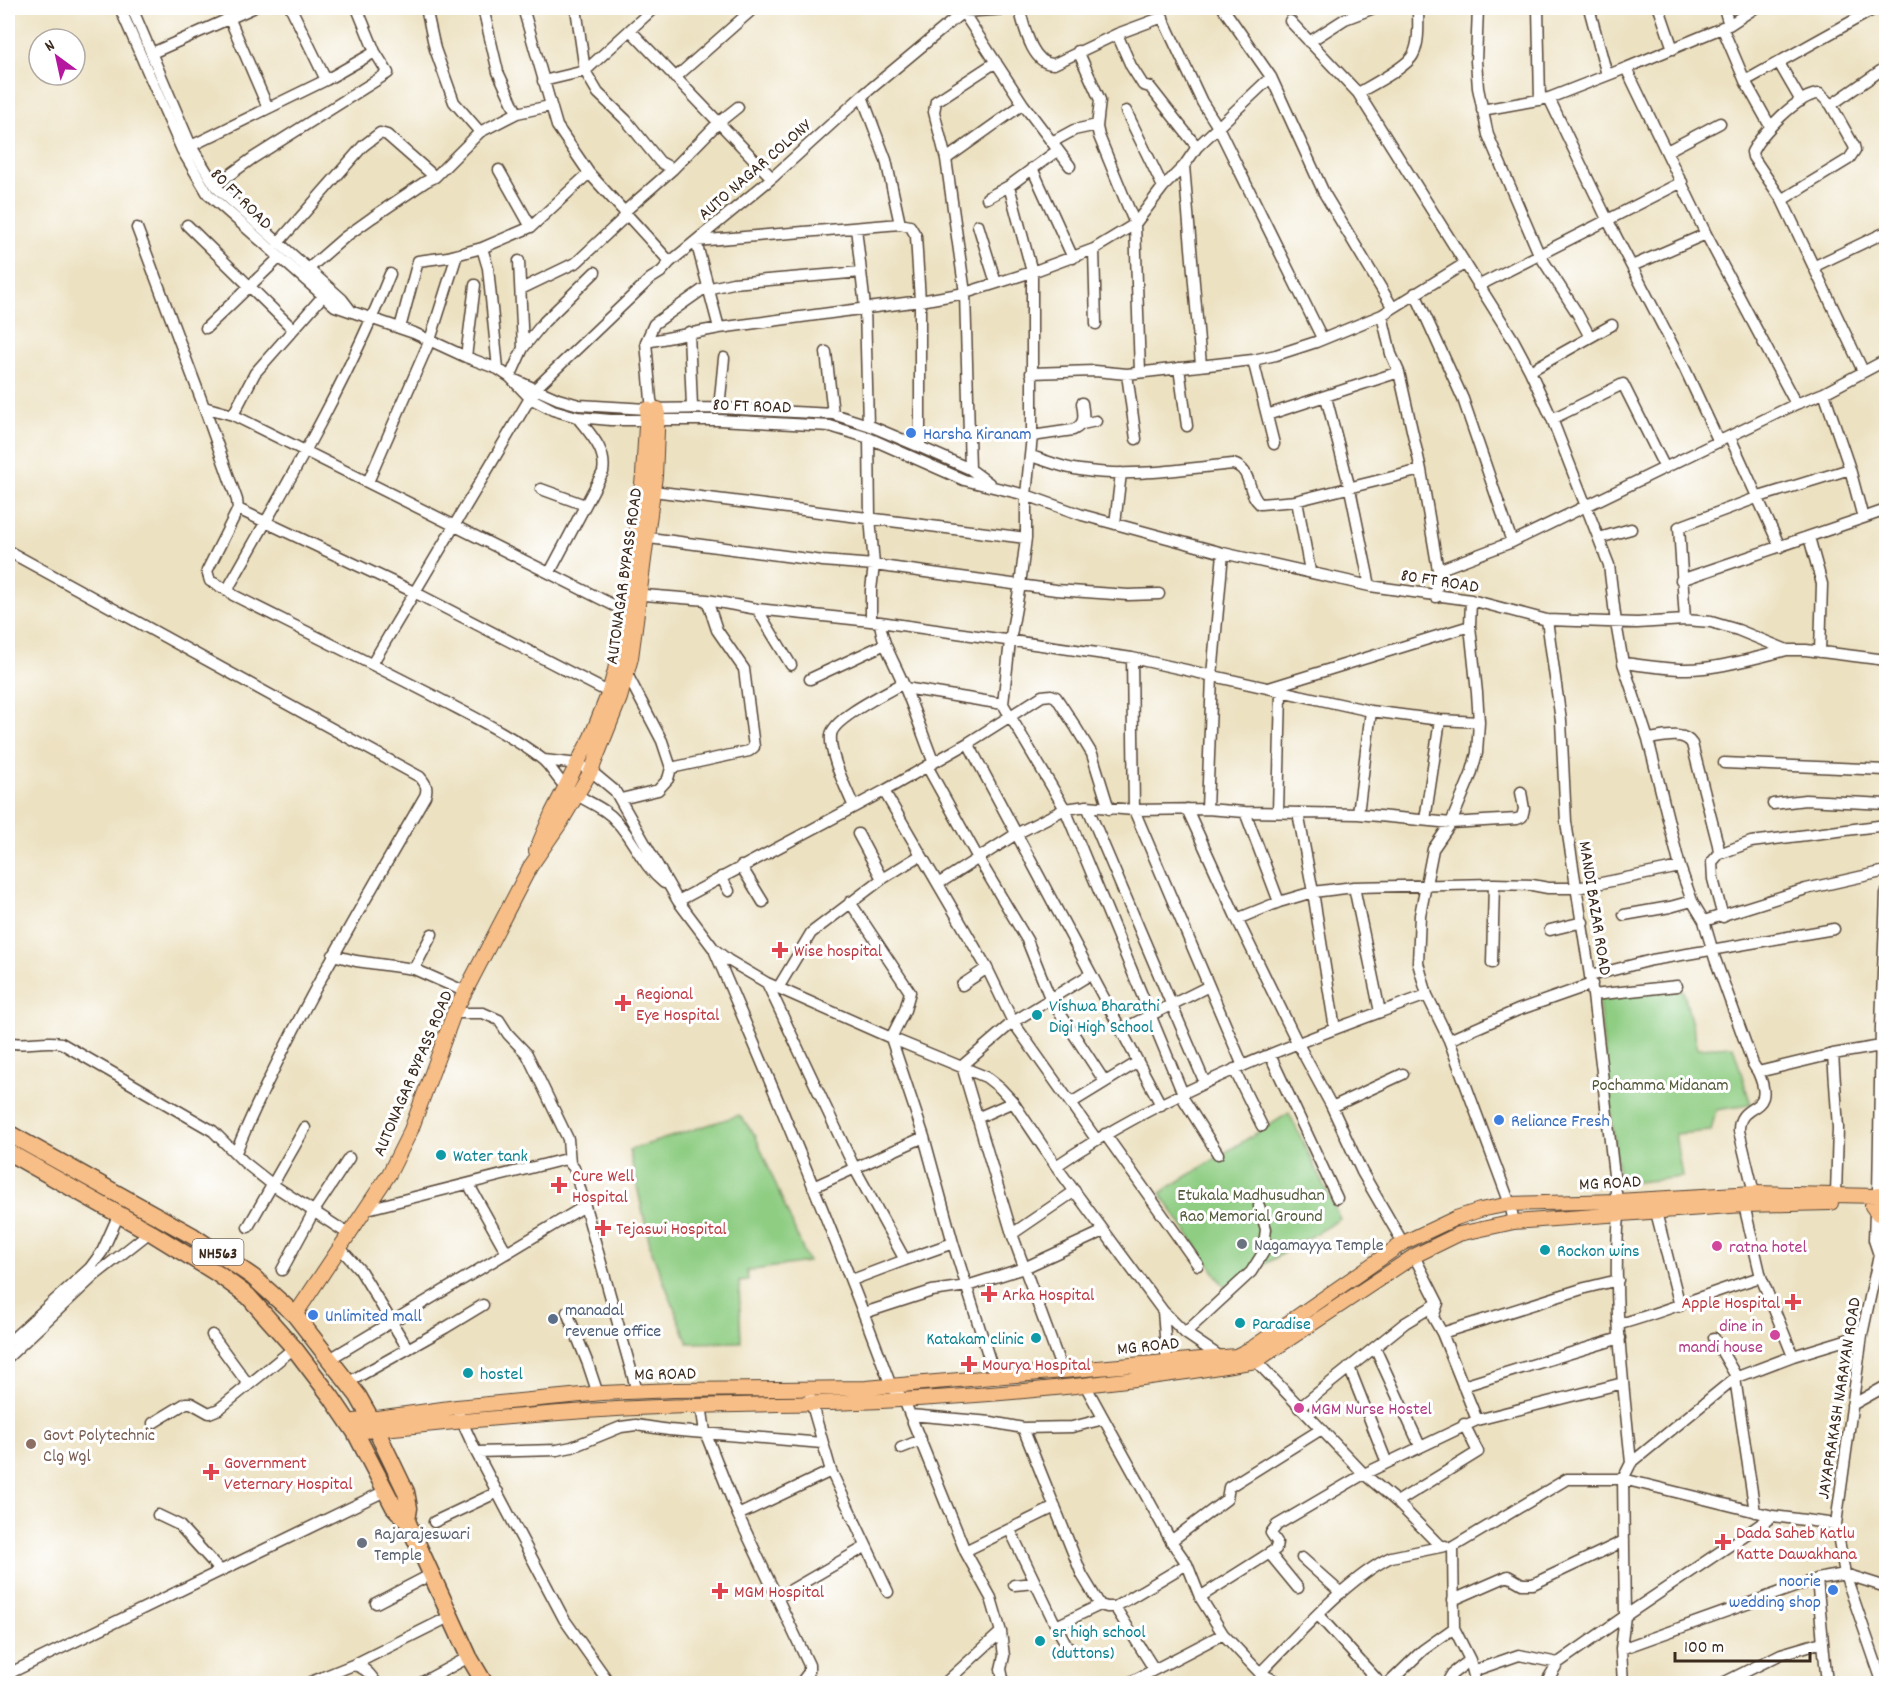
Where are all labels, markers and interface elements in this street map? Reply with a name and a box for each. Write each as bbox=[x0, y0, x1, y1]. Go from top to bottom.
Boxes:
north arrow bbox=[27, 27, 87, 87]
text: N bbox=[41, 35, 60, 58]
street label: AUTO NAGAR COLONY bbox=[693, 114, 819, 227]
street label: 80 FT ROAD bbox=[204, 163, 277, 236]
street label: 80 FT ROAD bbox=[712, 394, 792, 421]
place label: Harsha Kiranam bbox=[923, 423, 1032, 448]
marker: Harsha Kiranam bbox=[904, 426, 918, 440]
street label: AUTONAGAR BYPASS ROAD bbox=[601, 487, 650, 666]
street label: 80 FT ROAD bbox=[1399, 564, 1480, 601]
street label: MANDI BAZAR ROAD bbox=[1571, 840, 1616, 977]
place label: Wise hospital bbox=[794, 940, 883, 965]
marker: Wise hospital bbox=[771, 941, 789, 959]
place label: Regional Eye Hospital bbox=[636, 983, 720, 1029]
street label: AUTONAGAR BYPASS ROAD bbox=[368, 987, 461, 1161]
marker: Regional Eye Hospital bbox=[614, 994, 632, 1012]
place label: Vishwa Bharathi Digi High School bbox=[1049, 995, 1159, 1041]
marker: Vishwa Bharathi Digi High School bbox=[1030, 1008, 1044, 1022]
park label: Pochamma Midanam bbox=[1591, 1074, 1729, 1099]
place label: Reliance Fresh bbox=[1511, 1110, 1610, 1135]
marker: Reliance Fresh bbox=[1492, 1113, 1506, 1127]
place label: Water tank bbox=[453, 1145, 528, 1170]
marker: Water tank bbox=[434, 1148, 448, 1162]
place label: Cure Well Hospital bbox=[572, 1165, 635, 1211]
street label: MG ROAD bbox=[1579, 1170, 1642, 1199]
marker: Cure Well Hospital bbox=[550, 1176, 568, 1194]
park label: Etukala Madhusudhan Rao Memorial Ground bbox=[1177, 1184, 1325, 1230]
place label: Tejaswi Hospital bbox=[616, 1218, 727, 1243]
marker: Tejaswi Hospital bbox=[594, 1219, 612, 1237]
place label: Nagamayya Temple bbox=[1254, 1234, 1384, 1259]
place label: ratna hotel bbox=[1729, 1236, 1807, 1261]
marker: Nagamayya Temple bbox=[1235, 1237, 1249, 1251]
road number: NH563 bbox=[192, 1239, 244, 1265]
marker: ratna hotel bbox=[1710, 1239, 1724, 1253]
place label: Rockon wins bbox=[1557, 1240, 1640, 1265]
marker: Rockon wins bbox=[1538, 1243, 1552, 1257]
place label: Arka Hospital bbox=[1002, 1284, 1095, 1309]
marker: Arka Hospital bbox=[980, 1285, 998, 1303]
place label: Apple Hospital bbox=[1681, 1292, 1781, 1317]
marker: Apple Hospital bbox=[1784, 1293, 1802, 1311]
street label: JAYAPRAKASH NARAYAN ROAD bbox=[1812, 1296, 1869, 1501]
place label: manadal revenue office bbox=[565, 1299, 661, 1345]
place label: Unlimited mall bbox=[325, 1305, 422, 1330]
marker: Unlimited mall bbox=[306, 1308, 320, 1322]
marker: manadal revenue office bbox=[546, 1312, 560, 1326]
place label: Paradise bbox=[1252, 1313, 1311, 1338]
place label: dine in mandi house bbox=[1679, 1315, 1763, 1361]
marker: Paradise bbox=[1233, 1316, 1247, 1330]
place label: Katakam clinic bbox=[926, 1328, 1024, 1353]
marker: dine in mandi house bbox=[1768, 1328, 1782, 1342]
marker: Katakam clinic bbox=[1029, 1331, 1043, 1345]
street label: MG ROAD bbox=[1116, 1332, 1180, 1363]
place label: Mourya Hospital bbox=[982, 1354, 1091, 1379]
marker: Mourya Hospital bbox=[960, 1355, 978, 1373]
street label: MG ROAD bbox=[634, 1362, 696, 1389]
place label: hostel bbox=[480, 1363, 523, 1388]
marker: hostel bbox=[461, 1366, 475, 1380]
place label: MGM Nurse Hostel bbox=[1311, 1398, 1433, 1423]
marker: MGM Nurse Hostel bbox=[1292, 1401, 1306, 1415]
place label: Govt Polytechnic Clg Wgl bbox=[43, 1424, 155, 1470]
marker: Govt Polytechnic Clg Wgl bbox=[24, 1437, 38, 1451]
place label: Government Veternary Hospital bbox=[224, 1452, 353, 1498]
marker: Government Veternary Hospital bbox=[202, 1463, 220, 1481]
place label: Dada Saheb Katlu Katte Dawakhana bbox=[1736, 1522, 1857, 1568]
place label: Rajarajeswari Temple bbox=[374, 1523, 470, 1569]
marker: Dada Saheb Katlu Katte Dawakhana bbox=[1714, 1533, 1732, 1551]
marker: Rajarajeswari Temple bbox=[355, 1536, 369, 1550]
place label: noorie wedding shop bbox=[1729, 1570, 1821, 1616]
place label: MGM Hospital bbox=[734, 1581, 825, 1606]
marker: MGM Hospital bbox=[711, 1582, 729, 1600]
marker: noorie wedding shop bbox=[1826, 1583, 1840, 1597]
place label: sr high school (duttons) bbox=[1052, 1621, 1146, 1667]
scale bar bbox=[1675, 1625, 1810, 1663]
marker: sr high school (duttons) bbox=[1033, 1634, 1047, 1648]
text: 100 m bbox=[1684, 1636, 1724, 1661]

